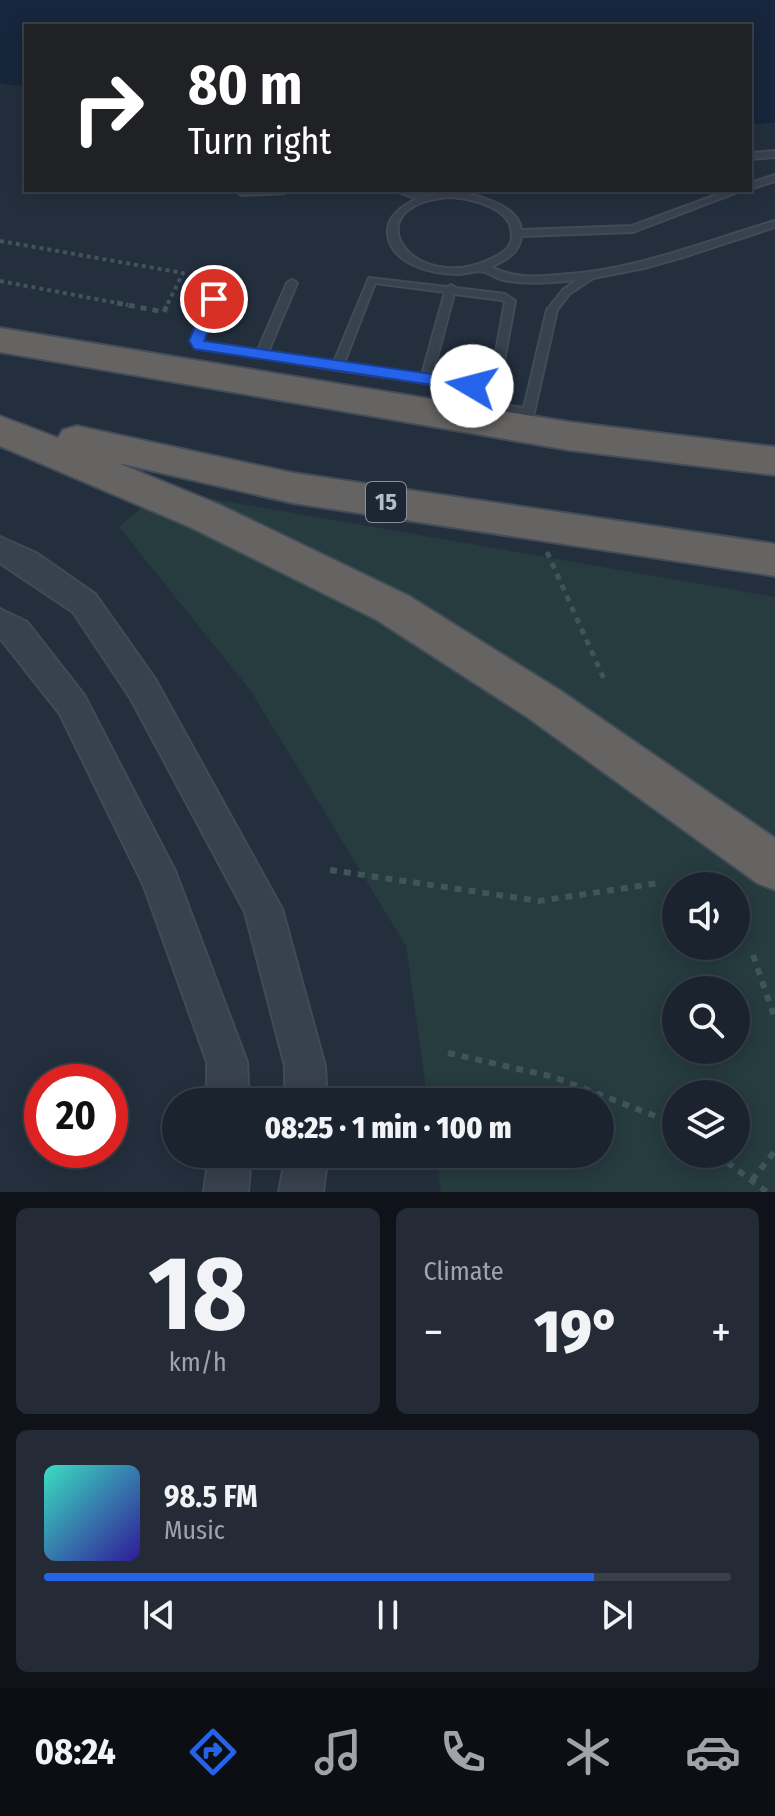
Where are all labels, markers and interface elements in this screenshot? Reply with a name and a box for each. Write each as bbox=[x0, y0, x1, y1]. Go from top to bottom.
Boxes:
text: 80 m bbox=[188, 52, 303, 119]
icon: right bbox=[56, 56, 160, 160]
text: Turn right bbox=[188, 120, 331, 164]
pin bbox=[180, 265, 248, 333]
icon: arrive bbox=[192, 277, 236, 321]
position arrow bbox=[430, 344, 514, 428]
road number: 15 bbox=[366, 482, 406, 522]
map controls bbox=[662, 872, 750, 1168]
button: sound bbox=[662, 872, 750, 960]
button: search bbox=[662, 976, 750, 1064]
speed limit sign: 20 bbox=[24, 1064, 128, 1168]
button: layers bbox=[662, 1080, 750, 1168]
text: 08:25 · 1 min · 100 m bbox=[265, 1110, 512, 1146]
text: 18 bbox=[148, 1232, 247, 1357]
text: Climate bbox=[424, 1256, 504, 1287]
text: 19° bbox=[534, 1296, 620, 1368]
text: − bbox=[424, 1306, 443, 1359]
text: + bbox=[711, 1306, 731, 1359]
text: km/h bbox=[169, 1347, 227, 1378]
text: 98.5 FM bbox=[164, 1479, 258, 1515]
text: Music bbox=[164, 1515, 225, 1546]
icon: previous bbox=[137, 1593, 181, 1637]
icon: pause bbox=[366, 1593, 410, 1637]
icon: next bbox=[595, 1593, 639, 1637]
icon: directions bbox=[185, 1724, 241, 1780]
icon: music bbox=[310, 1724, 366, 1780]
icon: phone bbox=[435, 1724, 491, 1780]
icon: climate bbox=[560, 1724, 616, 1780]
icon: car bbox=[685, 1724, 741, 1780]
text: 08:24 bbox=[34, 1730, 116, 1774]

